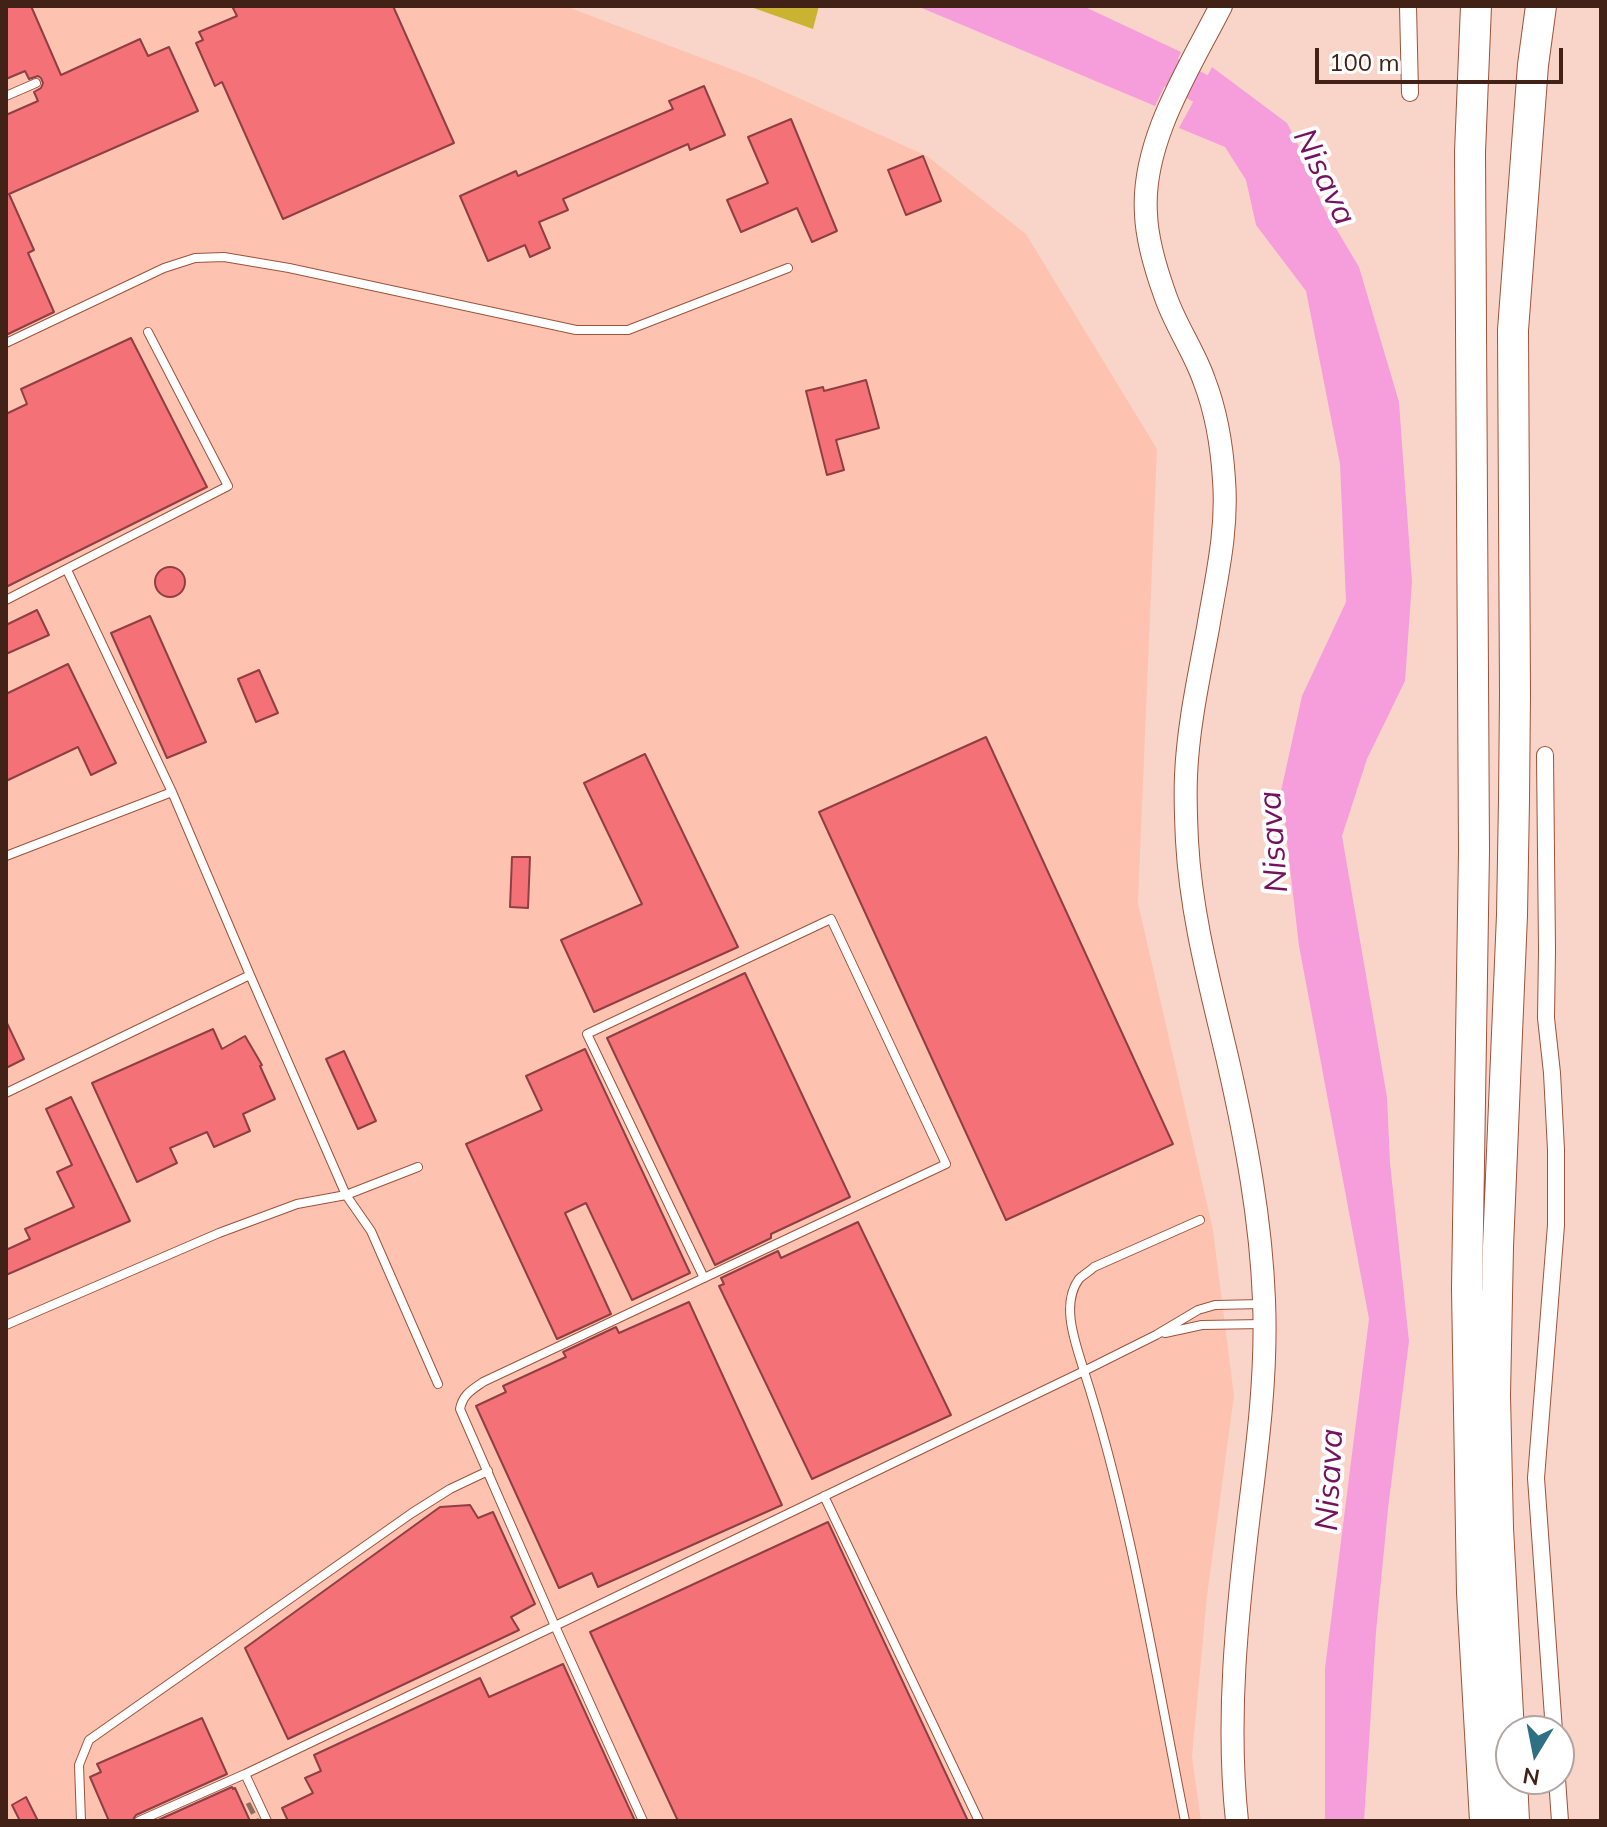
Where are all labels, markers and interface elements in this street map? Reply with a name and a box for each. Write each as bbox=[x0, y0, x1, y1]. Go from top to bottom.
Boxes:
scale bar bbox=[1319, 32, 1567, 82]
text: 100 m bbox=[1329, 47, 1400, 77]
water label: Nisava bbox=[1284, 123, 1364, 231]
water label: Nisava bbox=[1251, 790, 1297, 894]
water label: Nisava bbox=[1308, 1428, 1352, 1532]
north arrow bbox=[1495, 1715, 1575, 1795]
text: N bbox=[1521, 1761, 1542, 1792]

